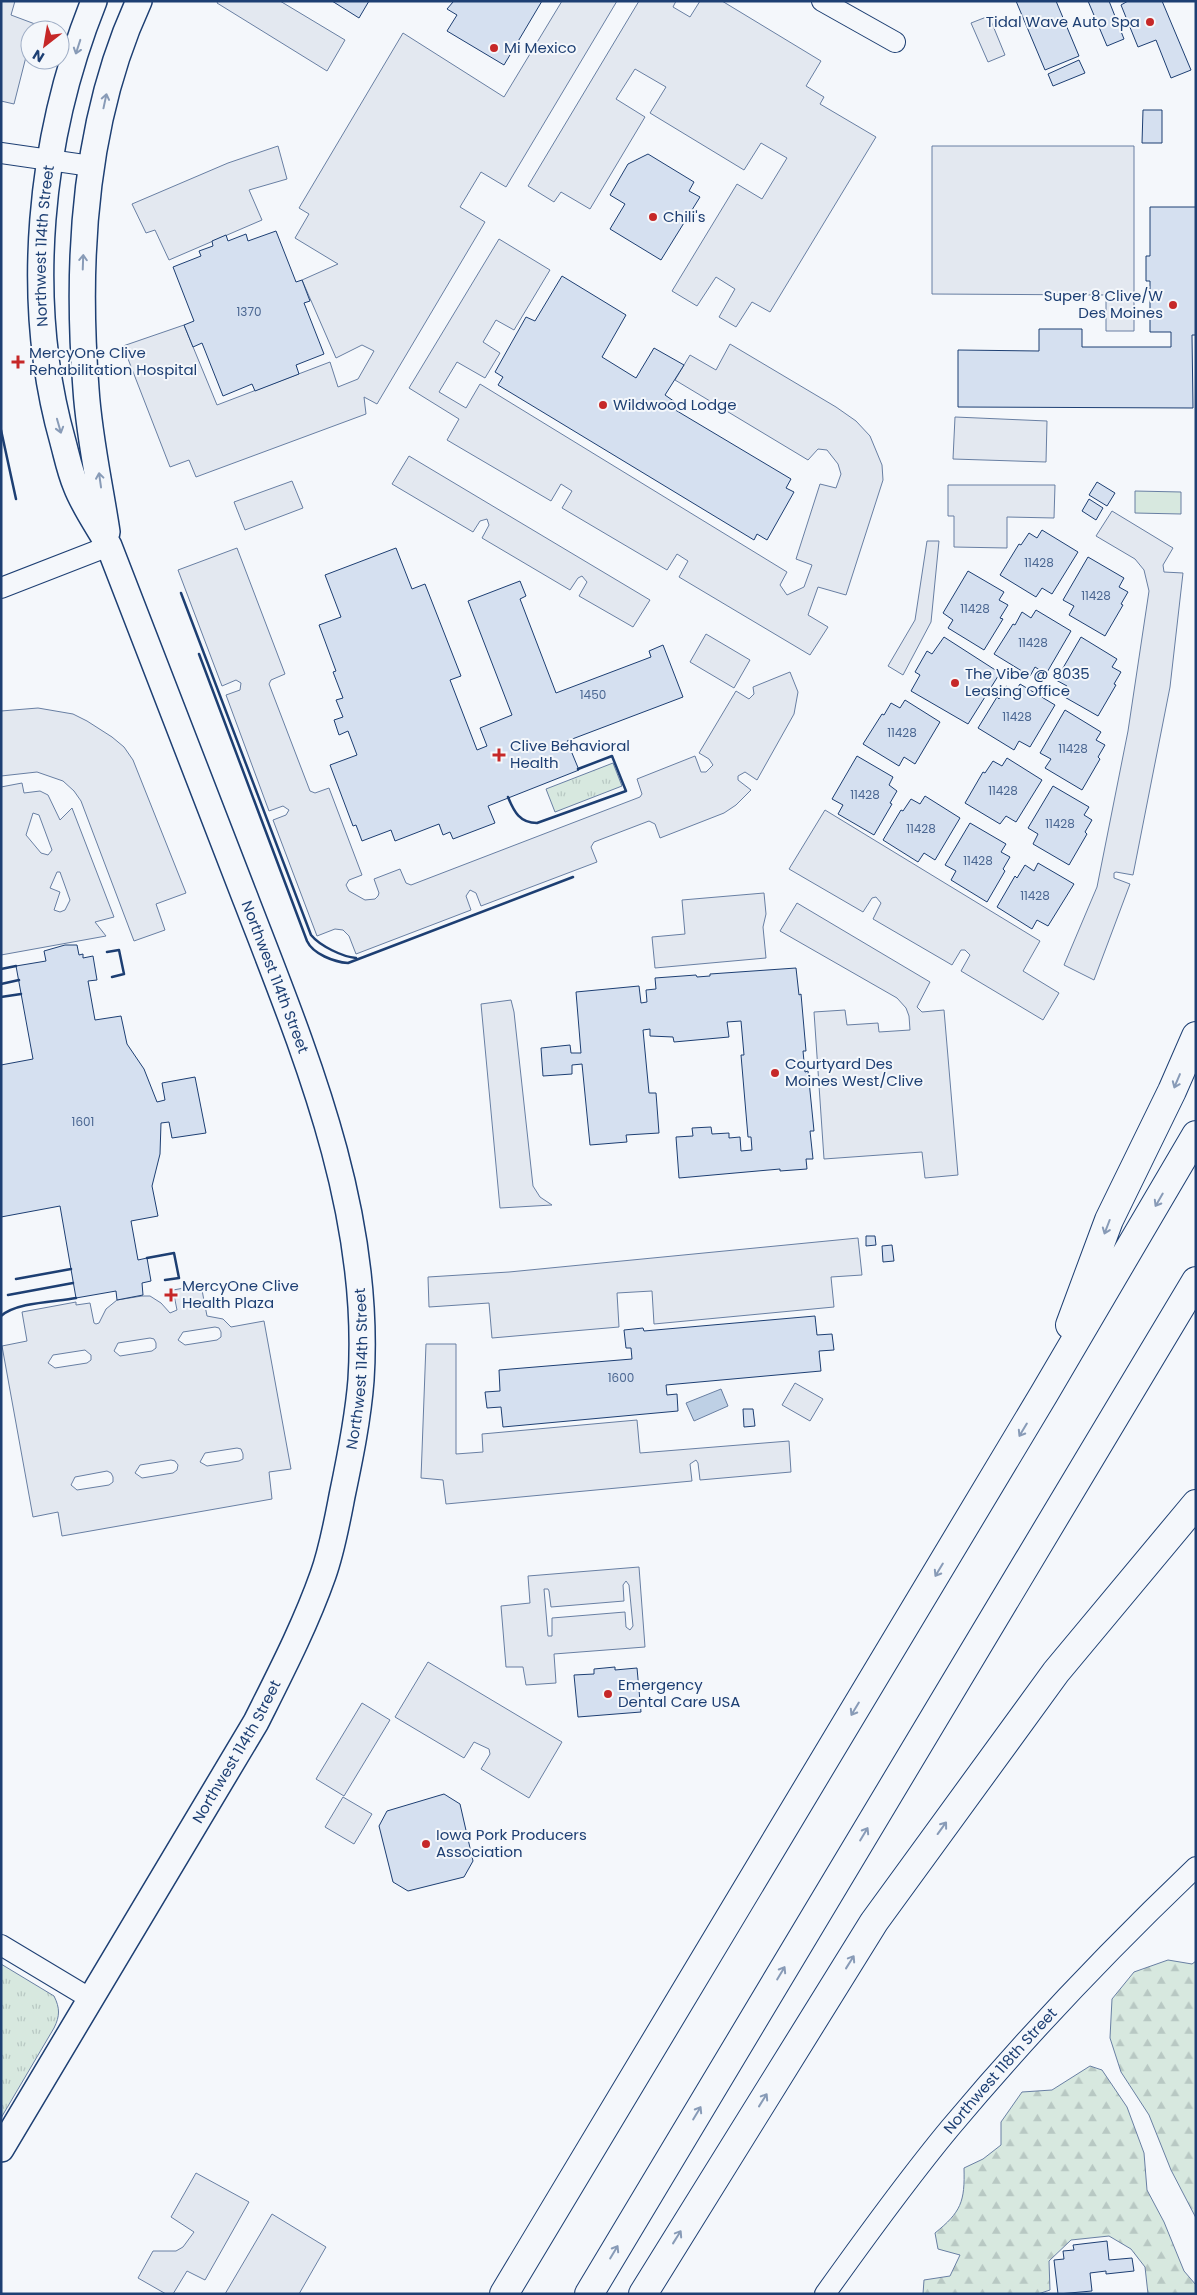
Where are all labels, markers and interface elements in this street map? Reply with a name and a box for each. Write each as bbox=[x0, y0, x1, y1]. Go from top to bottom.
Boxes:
place label: Tidal Wave Auto Spa bbox=[986, 11, 1140, 32]
marker: Tidal Wave Auto Spa bbox=[1144, 16, 1156, 28]
north arrow bbox=[20, 20, 70, 70]
place label: Mi Mexico bbox=[504, 37, 576, 58]
one-way arrow bbox=[73, 39, 82, 55]
marker: Mi Mexico bbox=[488, 42, 500, 54]
text: N bbox=[29, 45, 48, 67]
one-way arrow bbox=[101, 94, 110, 110]
street label: Northwest 114th Street bbox=[30, 164, 59, 328]
place label: Chili's bbox=[663, 206, 706, 227]
marker: Chili's bbox=[647, 211, 659, 223]
one-way arrow bbox=[79, 254, 88, 270]
place label: Super 8 Clive/W Des Moines bbox=[1044, 285, 1163, 323]
marker: Super 8 Clive/W Des Moines bbox=[1167, 299, 1179, 311]
house number: 1370 bbox=[237, 303, 262, 320]
place label: MercyOne Clive Rehabilitation Hospital bbox=[29, 342, 197, 380]
marker: MercyOne Clive Rehabilitation Hospital bbox=[11, 355, 25, 369]
place label: Wildwood Lodge bbox=[613, 394, 736, 415]
marker: Wildwood Lodge bbox=[597, 399, 609, 411]
one-way arrow bbox=[54, 418, 64, 434]
one-way arrow bbox=[94, 472, 104, 488]
house number: 11428 bbox=[1024, 554, 1054, 571]
house number: 11428 bbox=[1081, 587, 1111, 604]
house number: 11428 bbox=[960, 600, 990, 617]
house number: 11428 bbox=[1018, 634, 1048, 651]
place label: The Vibe @ 8035 Leasing Office bbox=[965, 663, 1090, 701]
marker: The Vibe @ 8035 Leasing Office bbox=[949, 677, 961, 689]
house number: 1450 bbox=[580, 686, 606, 703]
house number: 11428 bbox=[1002, 708, 1032, 725]
house number: 11428 bbox=[887, 724, 917, 741]
place label: Clive Behavioral Health bbox=[510, 735, 630, 773]
house number: 11428 bbox=[1058, 740, 1088, 757]
marker: Clive Behavioral Health bbox=[492, 748, 506, 762]
house number: 11428 bbox=[988, 782, 1018, 799]
house number: 11428 bbox=[850, 786, 880, 803]
house number: 11428 bbox=[1045, 815, 1075, 832]
house number: 11428 bbox=[906, 820, 936, 837]
house number: 11428 bbox=[963, 852, 993, 869]
house number: 11428 bbox=[1020, 887, 1050, 904]
street label: Northwest 114th Street bbox=[237, 898, 314, 1056]
place label: Courtyard Des Moines West/Clive bbox=[785, 1053, 923, 1091]
marker: Courtyard Des Moines West/Clive bbox=[769, 1067, 781, 1079]
one-way arrow bbox=[1171, 1073, 1181, 1088]
house number: 1601 bbox=[72, 1113, 94, 1130]
one-way arrow bbox=[1153, 1192, 1163, 1207]
one-way arrow bbox=[1102, 1219, 1111, 1234]
place label: MercyOne Clive Health Plaza bbox=[182, 1275, 299, 1313]
street label: Northwest 114th Street bbox=[341, 1287, 372, 1451]
marker: MercyOne Clive Health Plaza bbox=[164, 1288, 178, 1302]
house number: 1600 bbox=[608, 1369, 634, 1386]
one-way arrow bbox=[1017, 1423, 1027, 1437]
one-way arrow bbox=[934, 1562, 944, 1576]
place label: Emergency Dental Care USA bbox=[618, 1674, 740, 1712]
street label: Northwest 114th Street bbox=[187, 1676, 285, 1827]
marker: Emergency Dental Care USA bbox=[602, 1688, 614, 1700]
one-way arrow bbox=[850, 1701, 860, 1715]
one-way arrow bbox=[937, 1822, 947, 1836]
place label: Iowa Pork Producers Association bbox=[436, 1824, 587, 1862]
one-way arrow bbox=[860, 1827, 870, 1841]
marker: Iowa Pork Producers Association bbox=[420, 1838, 432, 1850]
one-way arrow bbox=[845, 1955, 855, 1969]
one-way arrow bbox=[776, 1967, 786, 1981]
street label: Northwest 118th Street bbox=[938, 2003, 1061, 2138]
one-way arrow bbox=[759, 2093, 769, 2107]
one-way arrow bbox=[693, 2106, 703, 2120]
one-way arrow bbox=[673, 2231, 683, 2245]
one-way arrow bbox=[609, 2245, 619, 2259]

